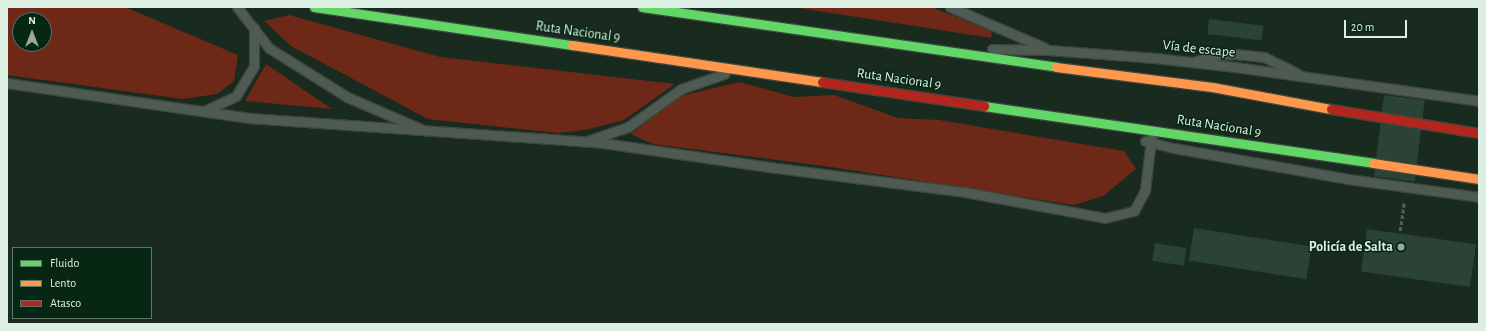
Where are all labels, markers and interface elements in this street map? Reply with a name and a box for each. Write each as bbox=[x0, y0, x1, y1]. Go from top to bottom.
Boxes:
north arrow bbox=[12, 12, 52, 52]
scale bar bbox=[1346, 12, 1409, 38]
text: N bbox=[28, 15, 36, 26]
street label: Ruta Nacional 9 bbox=[535, 18, 621, 46]
text: 20 m bbox=[1351, 21, 1374, 33]
street label: Vía de escape bbox=[1162, 37, 1236, 61]
street label: Ruta Nacional 9 bbox=[856, 65, 942, 93]
street label: Ruta Nacional 9 bbox=[1176, 111, 1262, 141]
place label: Policía de Salta bbox=[1309, 239, 1393, 255]
marker: Policía de Salta bbox=[1396, 242, 1406, 252]
legend bbox=[12, 247, 152, 319]
text: Fluido bbox=[50, 257, 79, 269]
text: Lento bbox=[50, 277, 76, 289]
text: Atasco bbox=[50, 297, 81, 309]

